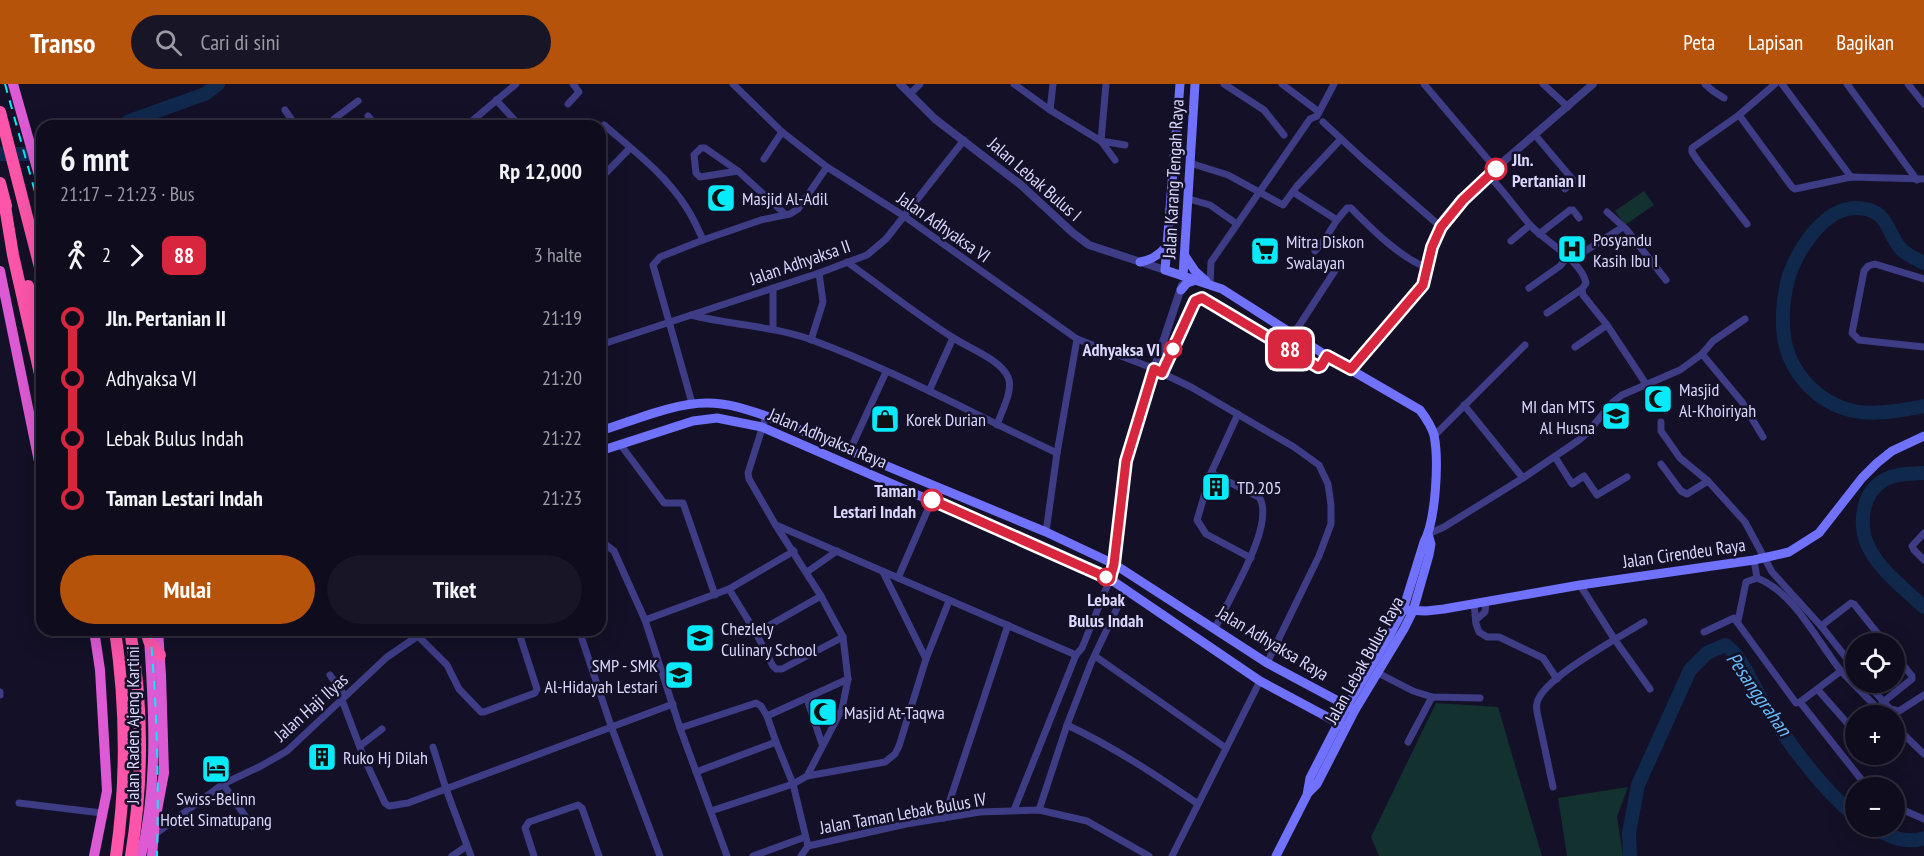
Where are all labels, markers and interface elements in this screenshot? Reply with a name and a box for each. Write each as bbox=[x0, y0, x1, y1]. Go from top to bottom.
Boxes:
search box bbox=[131, 15, 551, 69]
text: Transo bbox=[30, 24, 95, 61]
icon: search bbox=[152, 26, 185, 59]
text: Cari di sini bbox=[200, 28, 280, 56]
text: Peta bbox=[1683, 29, 1715, 56]
text: Lapisan bbox=[1748, 29, 1803, 56]
text: Bagikan bbox=[1836, 29, 1894, 56]
street label: Jalan Karang Tengah Raya bbox=[1157, 99, 1189, 260]
street label: Jalan Lebak Bulus I bbox=[983, 131, 1087, 226]
text: 6 mnt bbox=[60, 137, 129, 180]
place label: Jln. Pertanian II bbox=[1511, 148, 1586, 192]
text: Rp 12,000 bbox=[499, 157, 582, 185]
marker: Jln. Pertanian II bbox=[1485, 158, 1507, 180]
text: 21:17 – 21:23 · Bus bbox=[60, 181, 195, 207]
mosque icon: Masjid Al-Adil bbox=[705, 182, 737, 214]
street label: Jalan Adhyaksa VI bbox=[892, 186, 995, 268]
place label: Masjid Al-Adil bbox=[742, 187, 829, 210]
place label: Posyandu Kasih Ibu I bbox=[1593, 228, 1658, 272]
place label: Mitra Diskon Swalayan bbox=[1286, 230, 1364, 274]
hospital icon: Posyandu Kasih Ibu I bbox=[1556, 233, 1588, 265]
street label: Jalan Adhyaksa II bbox=[746, 234, 853, 290]
supermarket icon: Mitra Diskon Swalayan bbox=[1249, 235, 1281, 267]
icon: walk bbox=[60, 239, 93, 272]
icon: forward bbox=[120, 239, 153, 272]
text: 2 bbox=[102, 242, 111, 268]
text: 88 bbox=[174, 242, 194, 269]
text: 3 halte bbox=[534, 242, 582, 268]
text: Jln. Pertanian II bbox=[106, 304, 226, 332]
text: 21:19 bbox=[542, 305, 582, 331]
line badge: 88 bbox=[1263, 330, 1317, 368]
text: 88 bbox=[1280, 336, 1300, 363]
place label: Adhyaksa VI bbox=[1082, 338, 1160, 361]
marker: Adhyaksa VI bbox=[1164, 340, 1182, 358]
text: Adhyaksa VI bbox=[106, 364, 197, 392]
text: 21:20 bbox=[542, 365, 582, 391]
place label: Masjid Al-Khoiriyah bbox=[1679, 378, 1756, 422]
mosque icon: Masjid Al-Khoiriyah bbox=[1642, 383, 1674, 415]
place label: MI dan MTS Al Husna bbox=[1522, 395, 1595, 439]
school or university icon: MI dan MTS Al Husna bbox=[1600, 400, 1632, 432]
street label: Jalan Adhyaksa Raya bbox=[764, 402, 891, 473]
shop icon: Korek Durian bbox=[869, 403, 901, 435]
place label: Korek Durian bbox=[906, 408, 986, 431]
text: Lebak Bulus Indah bbox=[106, 424, 244, 452]
text: 21:22 bbox=[542, 425, 582, 451]
building icon: TD.205 bbox=[1200, 471, 1232, 503]
place label: TD.205 bbox=[1237, 476, 1282, 499]
place label: Taman Lestari Indah bbox=[833, 479, 916, 523]
text: Taman Lestari Indah bbox=[106, 484, 263, 512]
text: 21:23 bbox=[542, 485, 582, 511]
marker: Taman Lestari Indah bbox=[921, 489, 943, 511]
street label: Jalan Cirendeu Raya bbox=[1620, 533, 1747, 573]
button: Mulai bbox=[60, 555, 315, 624]
button: Tiket bbox=[327, 555, 582, 624]
marker: Lebak Bulus Indah bbox=[1097, 568, 1115, 586]
place label: Lebak Bulus Indah bbox=[1068, 588, 1144, 632]
street label: Jalan Lebak Bulus Raya bbox=[1319, 592, 1409, 729]
street label: Jalan Adhyaksa Raya bbox=[1212, 600, 1333, 685]
place label: Chezlely Culinary School bbox=[721, 617, 818, 661]
school or university icon: Chezlely Culinary School bbox=[684, 622, 716, 654]
map controls bbox=[1845, 633, 1905, 837]
button: locate bbox=[1845, 633, 1905, 693]
street label: Jalan Raden Ajeng Kartini bbox=[121, 646, 144, 805]
water label: Pesanggrahan bbox=[1721, 647, 1798, 742]
place label: SMP - SMK Al-Hidayah Lestari bbox=[545, 654, 658, 698]
school or university icon: SMP - SMK Al-Hidayah Lestari bbox=[663, 659, 695, 691]
street label: Jalan Haji Ilyas bbox=[269, 668, 353, 747]
mosque icon: Masjid At-Taqwa bbox=[807, 696, 839, 728]
place label: Masjid At-Taqwa bbox=[844, 701, 945, 724]
button: + bbox=[1845, 705, 1905, 765]
building icon: Ruko Hj Dilah bbox=[306, 741, 338, 773]
place label: Ruko Hj Dilah bbox=[343, 746, 428, 769]
hotel icon: Swiss-Belinn Hotel Simatupang bbox=[200, 753, 232, 785]
button: − bbox=[1845, 777, 1905, 837]
place label: Swiss-Belinn Hotel Simatupang bbox=[160, 787, 272, 831]
street label: Jalan Taman Lebak Bulus IV bbox=[817, 787, 989, 839]

